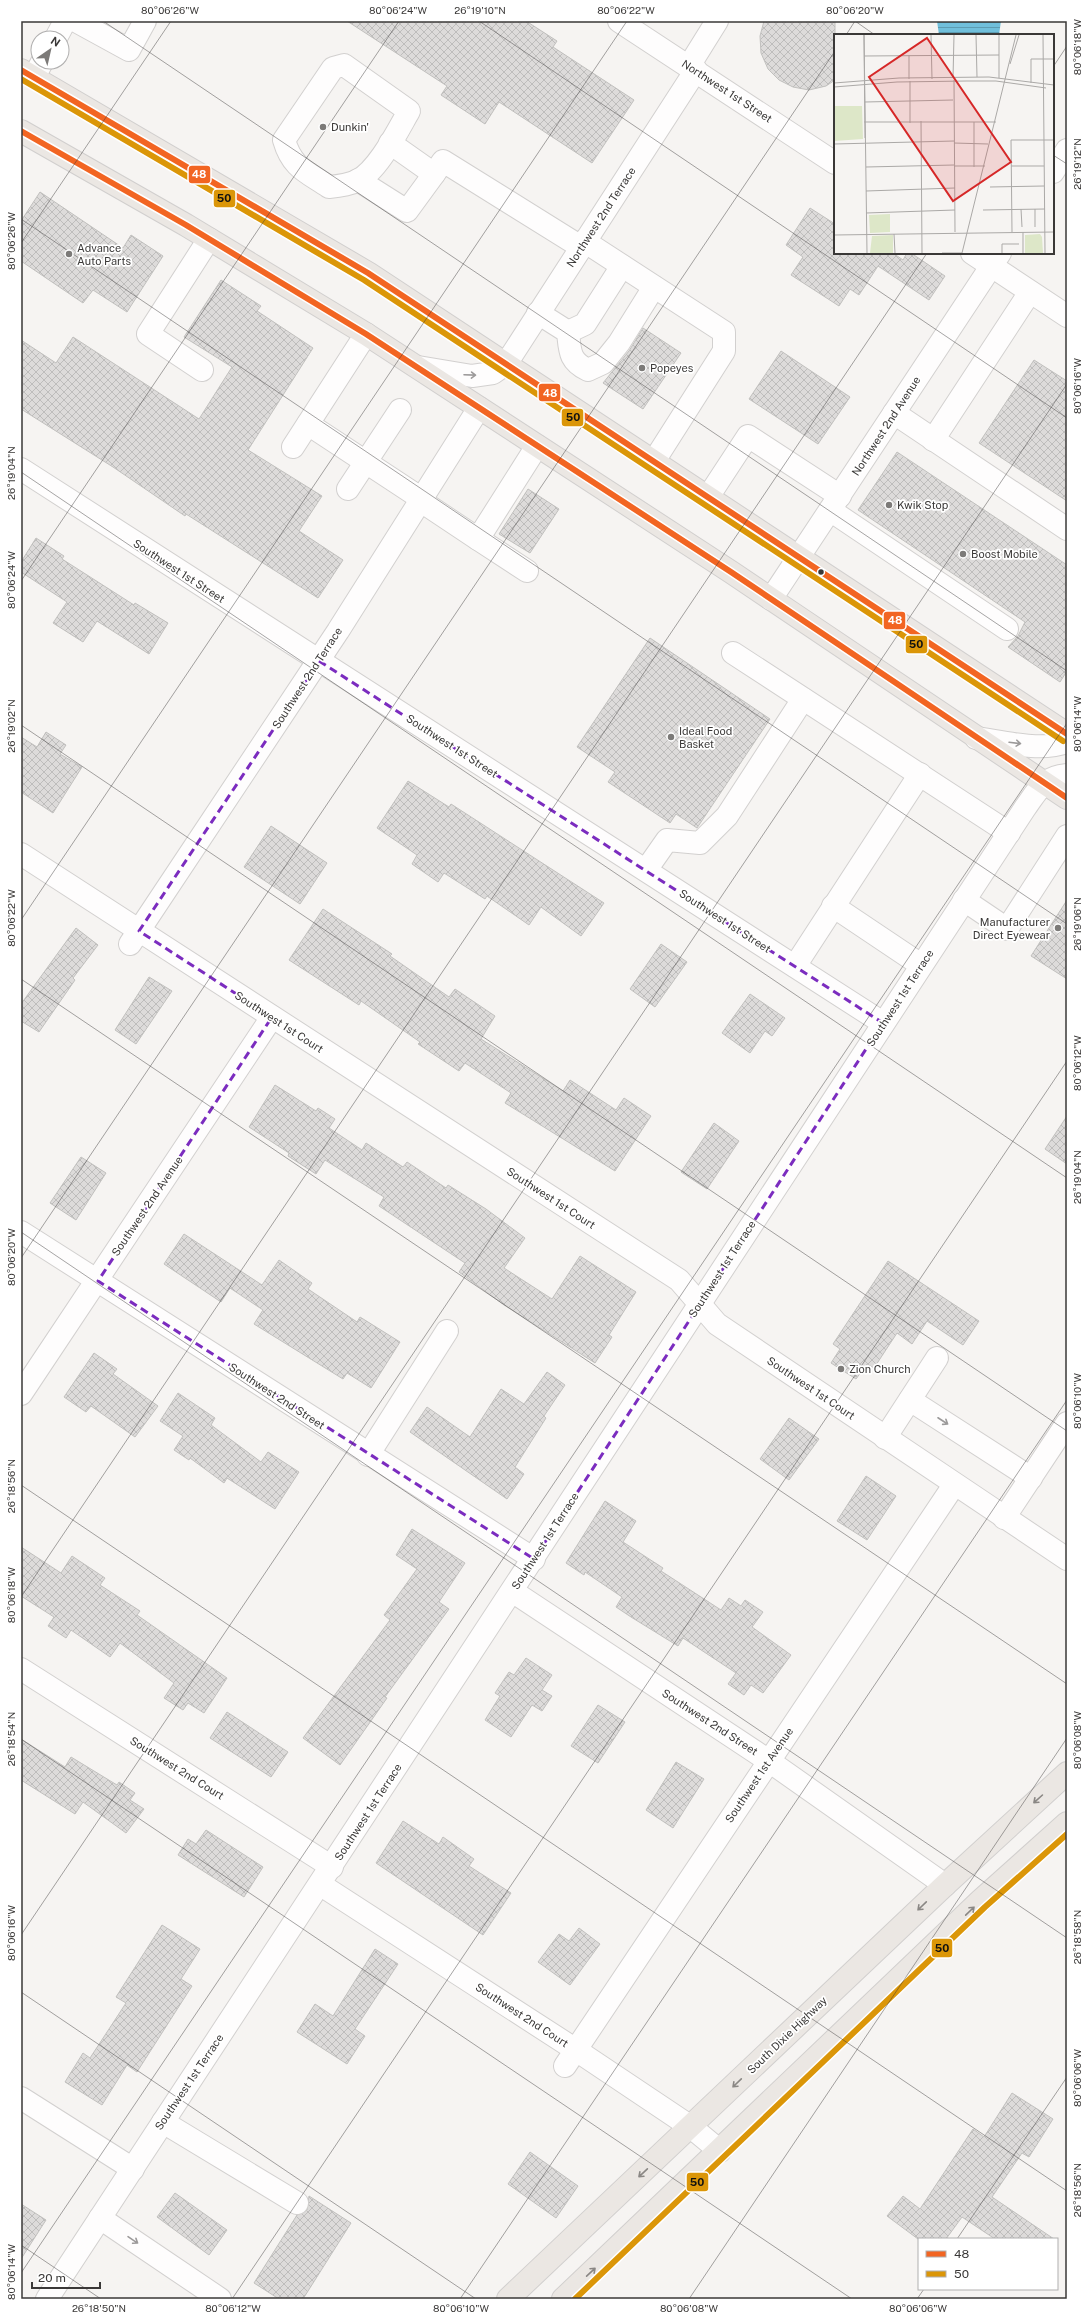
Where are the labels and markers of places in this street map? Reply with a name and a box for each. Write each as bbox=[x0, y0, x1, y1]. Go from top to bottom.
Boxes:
place label: Dunkin' bbox=[331, 121, 369, 133]
marker: Dunkin' bbox=[318, 122, 328, 132]
place label: Advance Auto Parts bbox=[77, 242, 131, 267]
marker: Advance Auto Parts bbox=[64, 249, 74, 259]
place label: Popeyes bbox=[650, 362, 694, 374]
marker: Popeyes bbox=[637, 363, 647, 373]
place label: Kwik Stop bbox=[897, 499, 949, 511]
marker: Kwik Stop bbox=[884, 500, 894, 510]
place label: Boost Mobile bbox=[971, 548, 1038, 560]
marker: Boost Mobile bbox=[958, 549, 968, 559]
unlabelled marker bbox=[816, 567, 826, 577]
place label: Ideal Food Basket bbox=[679, 725, 732, 750]
marker: Ideal Food Basket bbox=[666, 732, 676, 742]
place label: Manufacturer Direct Eyewear bbox=[973, 916, 1050, 941]
marker: Manufacturer Direct Eyewear bbox=[1053, 923, 1063, 933]
place label: Zion Church bbox=[849, 1363, 911, 1375]
marker: Zion Church bbox=[836, 1364, 846, 1374]

